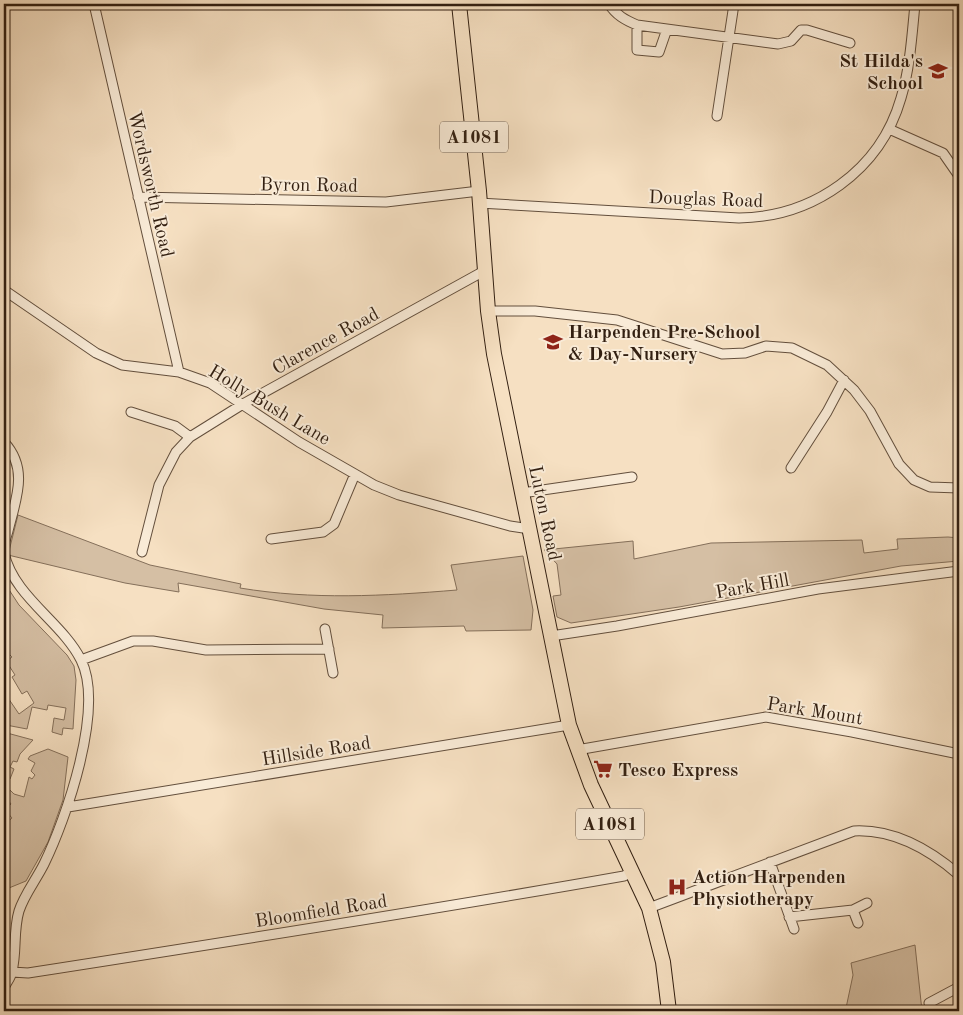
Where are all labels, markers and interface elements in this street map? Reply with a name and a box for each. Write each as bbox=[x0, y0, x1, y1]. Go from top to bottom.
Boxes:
place label: St Hilda's School bbox=[839, 53, 923, 94]
school or university icon: St Hilda's School bbox=[927, 60, 949, 82]
street label: Wordsworth Road bbox=[123, 110, 176, 260]
road number: A1081 bbox=[440, 121, 508, 152]
street label: Byron Road bbox=[260, 176, 358, 197]
street label: Douglas Road bbox=[648, 189, 764, 212]
street label: Clarence Road bbox=[270, 305, 383, 379]
place label: Harpenden Pre-School & Day-Nursery bbox=[568, 324, 761, 365]
school or university icon: Harpenden Pre-School & Day-Nursery bbox=[542, 331, 564, 353]
street label: Holly Bush Lane bbox=[205, 362, 333, 450]
street label: Luton Road bbox=[524, 464, 563, 563]
street label: Park Hill bbox=[714, 572, 791, 603]
street label: Park Mount bbox=[765, 696, 864, 729]
street label: Hillside Road bbox=[261, 734, 372, 770]
supermarket icon: Tesco Express bbox=[592, 758, 614, 780]
place label: Tesco Express bbox=[618, 762, 738, 781]
road number: A1081 bbox=[576, 809, 644, 840]
place label: Action Harpenden Physiotherapy bbox=[692, 869, 846, 910]
hospital icon: Action Harpenden Physiotherapy bbox=[666, 876, 688, 898]
street label: Bloomfield Road bbox=[254, 893, 389, 932]

